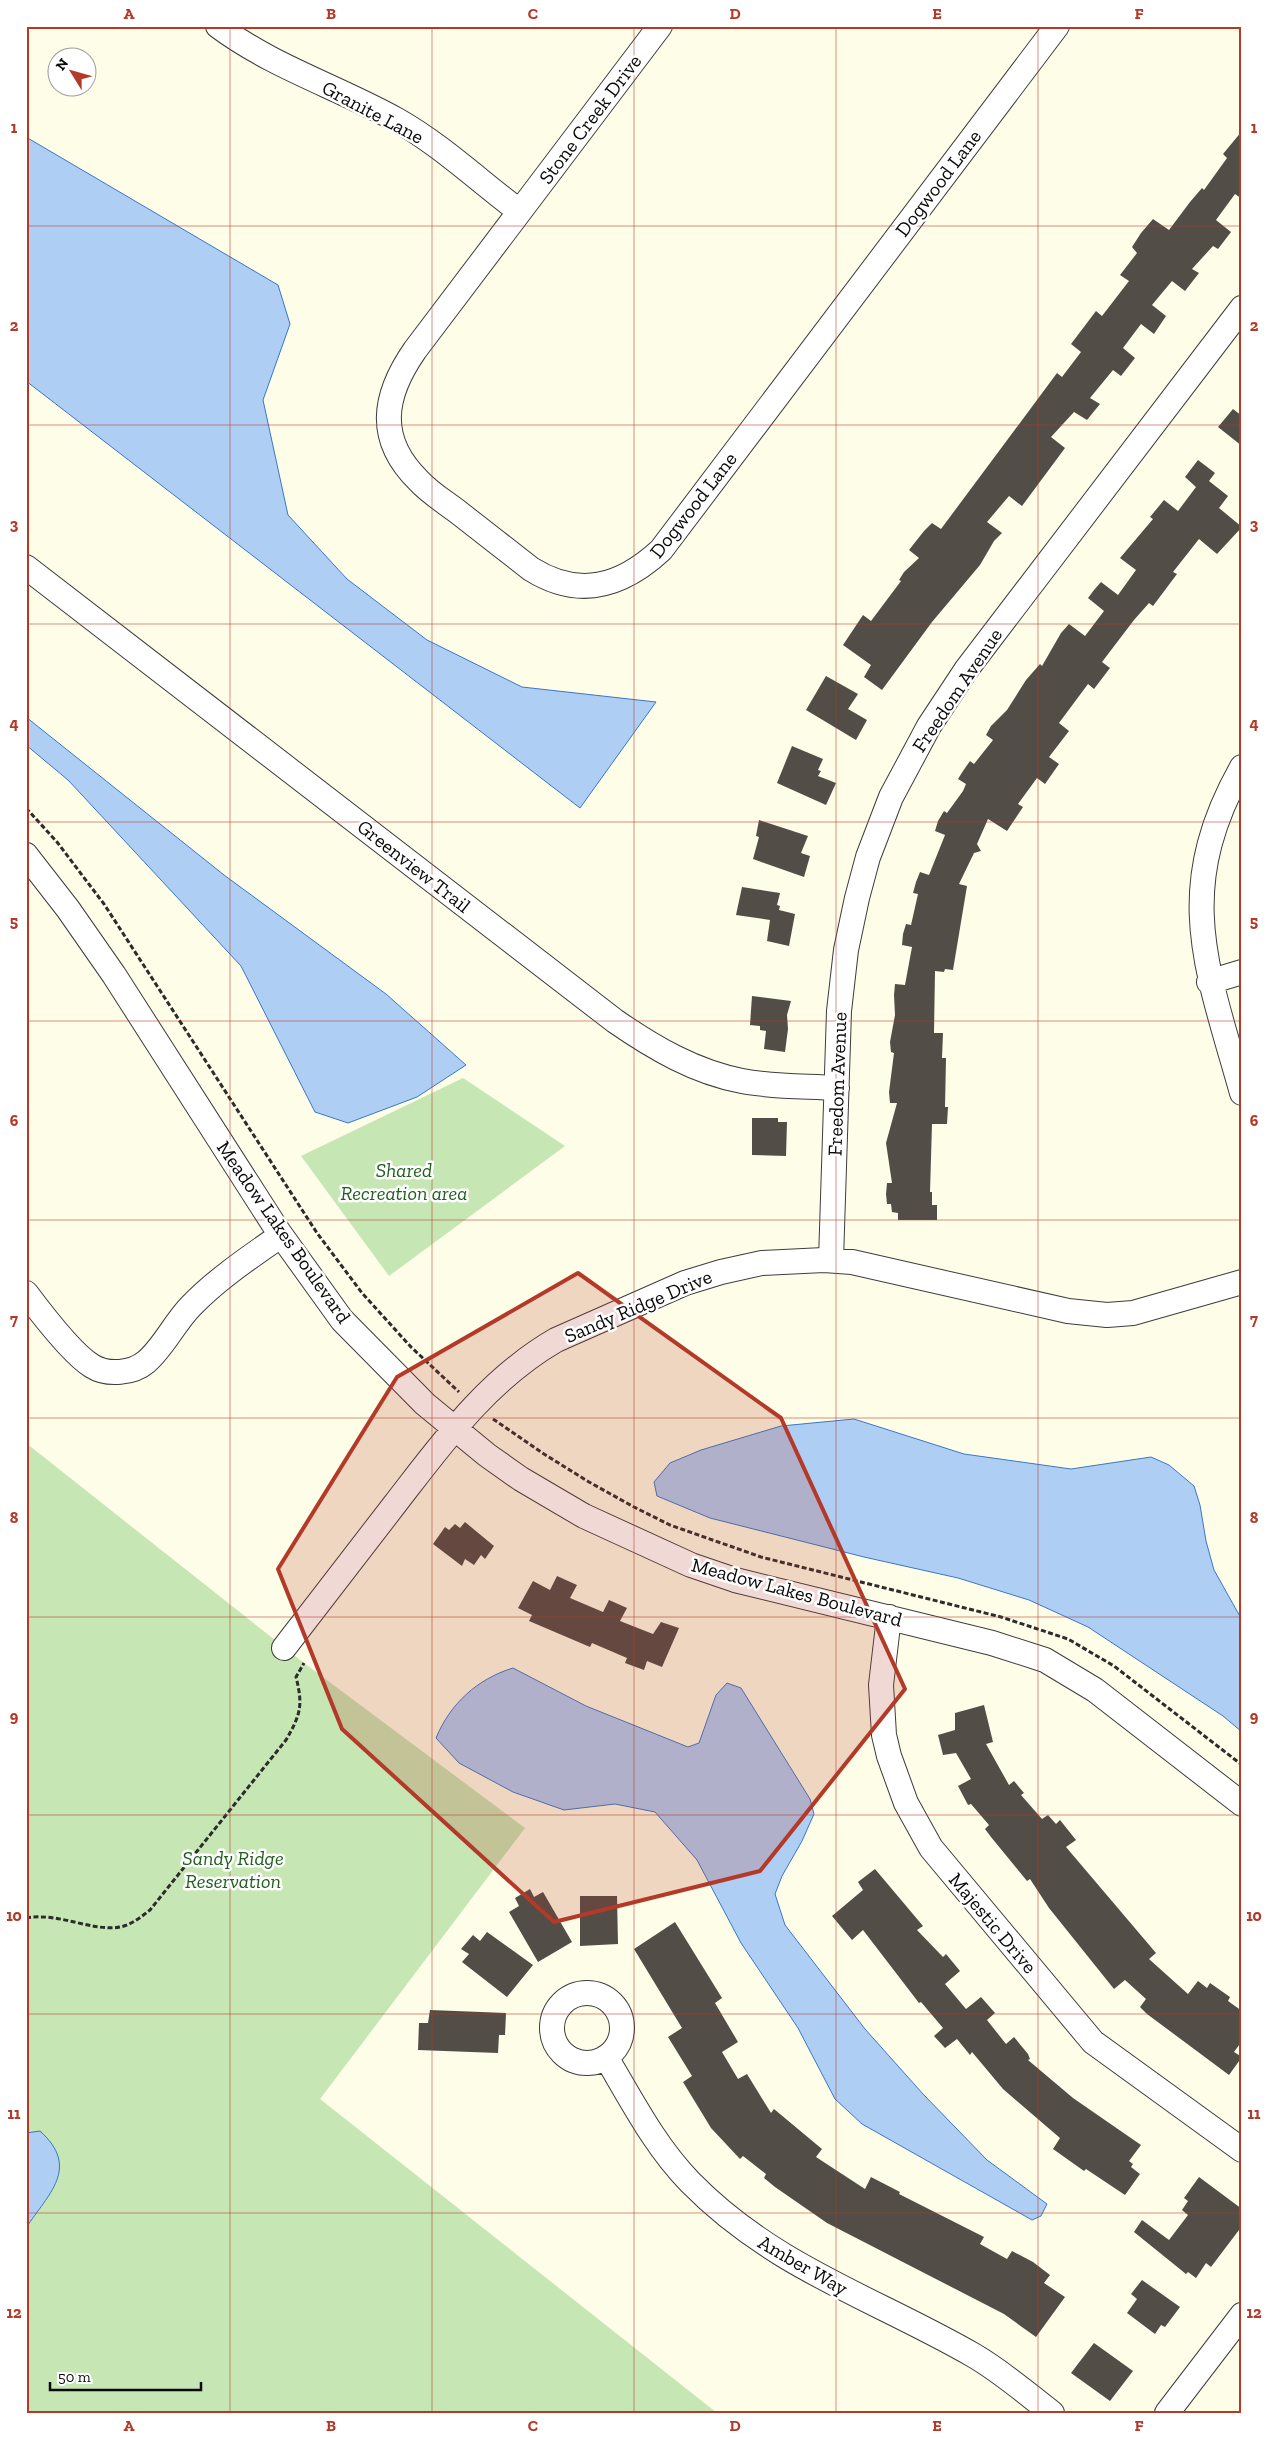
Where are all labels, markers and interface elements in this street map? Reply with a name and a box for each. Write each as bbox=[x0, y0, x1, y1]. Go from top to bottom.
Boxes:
text: A bbox=[124, 4, 135, 23]
text: B bbox=[326, 4, 336, 23]
text: C bbox=[528, 4, 538, 23]
text: D bbox=[729, 4, 741, 23]
text: E bbox=[932, 4, 942, 23]
text: F bbox=[1134, 4, 1144, 23]
north arrow bbox=[48, 48, 98, 98]
street label: Stone Creek Drive bbox=[534, 50, 646, 188]
text: N bbox=[52, 55, 72, 74]
street label: Granite Lane bbox=[318, 75, 428, 149]
text: 1 bbox=[11, 118, 18, 137]
text: 1 bbox=[1251, 118, 1258, 137]
street label: Dogwood Lane bbox=[890, 125, 986, 241]
text: 2 bbox=[10, 316, 19, 335]
text: 2 bbox=[1250, 316, 1259, 335]
street label: Dogwood Lane bbox=[644, 447, 742, 563]
text: 3 bbox=[10, 515, 19, 534]
text: 3 bbox=[1250, 515, 1259, 534]
street label: Freedom Avenue bbox=[907, 624, 1007, 756]
text: 4 bbox=[9, 714, 19, 733]
text: 4 bbox=[1249, 714, 1259, 733]
street label: Greenview Trail bbox=[353, 814, 475, 918]
text: 5 bbox=[10, 912, 18, 931]
text: 5 bbox=[1250, 912, 1258, 931]
street label: Freedom Avenue bbox=[822, 1012, 852, 1156]
text: 6 bbox=[10, 1111, 19, 1130]
text: 6 bbox=[1250, 1111, 1259, 1130]
street label: Meadow Lakes Boulevard bbox=[212, 1136, 356, 1328]
park label: Shared Recreation area bbox=[341, 1158, 467, 1205]
street label: Sandy Ridge Drive bbox=[561, 1264, 715, 1348]
text: 7 bbox=[10, 1310, 18, 1329]
text: 7 bbox=[1250, 1310, 1258, 1329]
text: 8 bbox=[10, 1508, 19, 1527]
text: 8 bbox=[1250, 1508, 1259, 1527]
street label: Meadow Lakes Boulevard bbox=[689, 1552, 905, 1632]
text: 9 bbox=[10, 1707, 19, 1726]
text: 9 bbox=[1250, 1707, 1259, 1726]
park label: Sandy Ridge Reservation bbox=[182, 1846, 284, 1893]
street label: Majestic Drive bbox=[944, 1868, 1042, 1978]
text: 10 bbox=[6, 1906, 22, 1925]
text: 10 bbox=[1246, 1906, 1262, 1925]
text: 11 bbox=[8, 2104, 21, 2123]
text: 11 bbox=[1248, 2104, 1261, 2123]
street label: Amber Way bbox=[754, 2230, 853, 2301]
text: 12 bbox=[6, 2303, 22, 2322]
text: 12 bbox=[1246, 2303, 1262, 2322]
scale bar bbox=[50, 2359, 201, 2391]
text: 50 m bbox=[58, 2368, 91, 2386]
text: A bbox=[124, 2416, 135, 2435]
text: B bbox=[326, 2416, 336, 2435]
text: C bbox=[528, 2416, 538, 2435]
text: D bbox=[729, 2416, 741, 2435]
text: E bbox=[932, 2416, 942, 2435]
text: F bbox=[1134, 2416, 1144, 2435]

